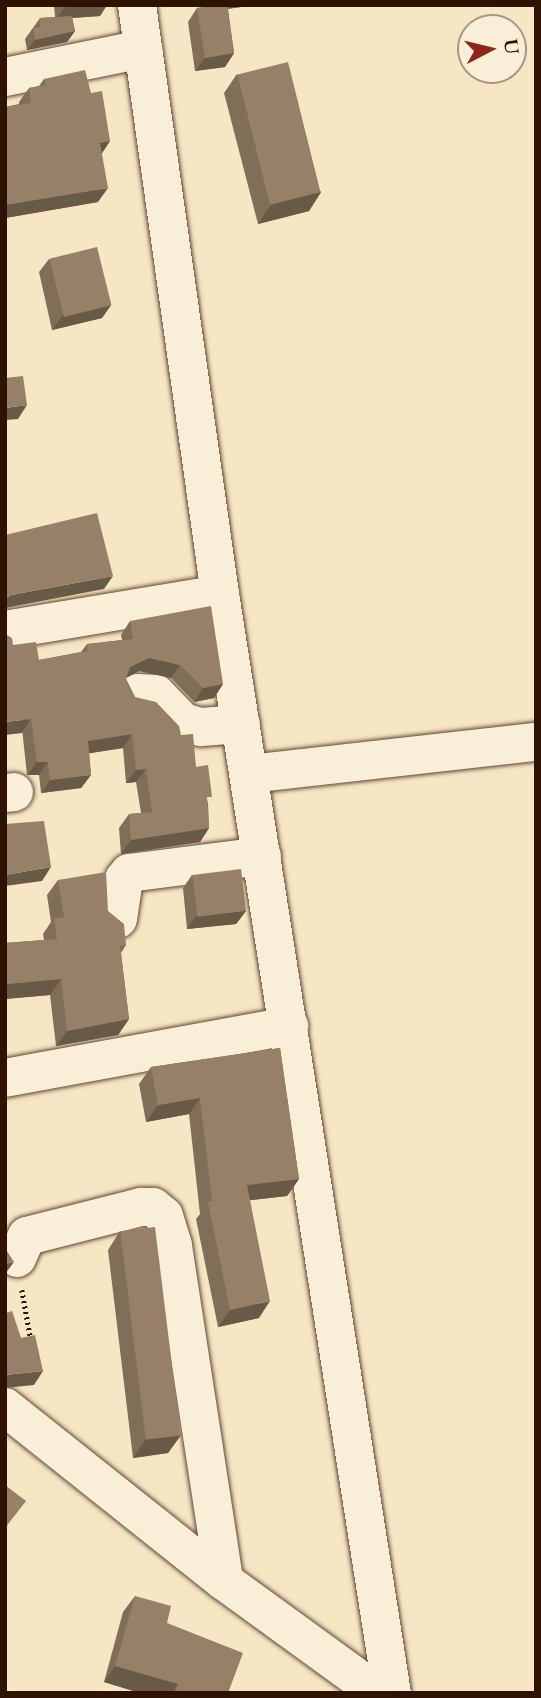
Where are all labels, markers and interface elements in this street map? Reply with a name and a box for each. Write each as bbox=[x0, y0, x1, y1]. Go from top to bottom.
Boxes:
north arrow bbox=[457, 14, 527, 84]
text: U bbox=[497, 37, 525, 56]

